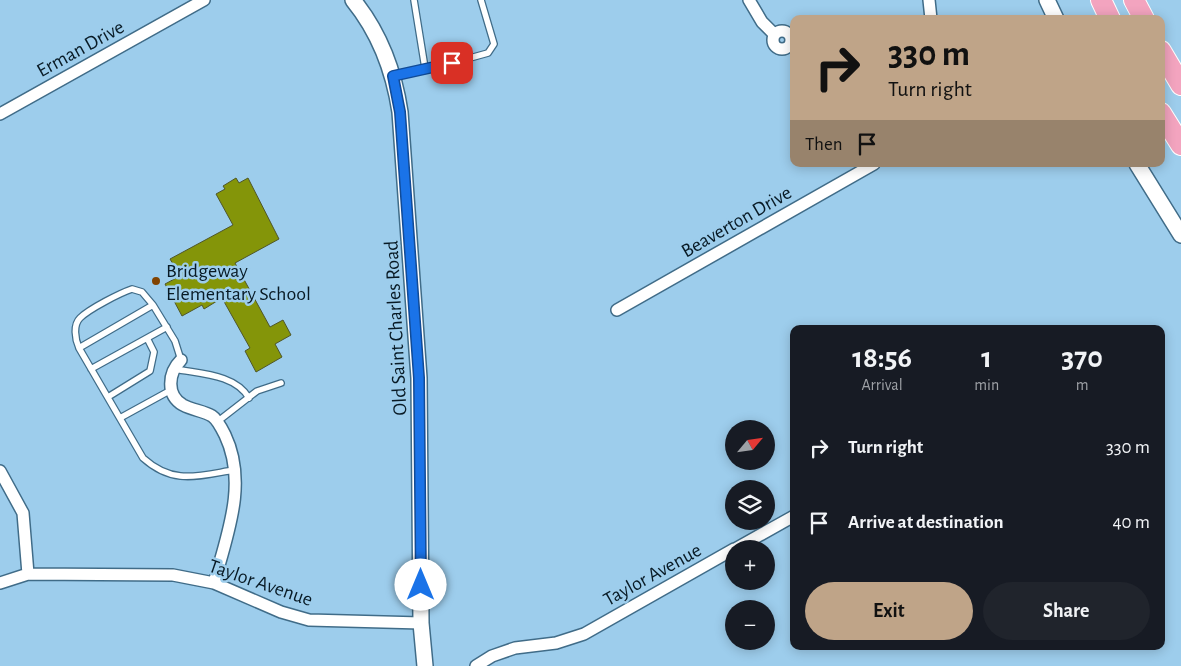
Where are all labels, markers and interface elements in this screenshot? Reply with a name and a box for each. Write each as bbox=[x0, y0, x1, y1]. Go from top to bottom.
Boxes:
street label: Erman Drive bbox=[34, 17, 127, 81]
icon: right bbox=[805, 35, 870, 100]
text: 330 m bbox=[888, 37, 970, 72]
pin bbox=[431, 42, 473, 84]
icon: arrive bbox=[438, 49, 466, 77]
text: Turn right bbox=[888, 78, 972, 100]
icon: arrive bbox=[853, 130, 881, 158]
text: Then bbox=[805, 135, 843, 154]
street label: Beaverton Drive bbox=[678, 182, 795, 261]
street label: Old Saint Charles Road bbox=[381, 240, 411, 416]
place label: Bridgeway Elementary School bbox=[166, 261, 311, 304]
marker: Bridgeway Elementary School bbox=[150, 275, 162, 287]
text: 18:56 bbox=[852, 343, 912, 373]
text: 1 bbox=[981, 343, 992, 373]
text: 370 bbox=[1061, 343, 1103, 373]
text: Arrival bbox=[862, 377, 903, 393]
text: min bbox=[974, 377, 999, 393]
text: m bbox=[1076, 377, 1088, 393]
north arrow bbox=[725, 420, 775, 470]
map controls bbox=[725, 420, 775, 650]
icon: right bbox=[805, 434, 833, 462]
text: Turn right bbox=[848, 438, 923, 457]
text: 330 m bbox=[1106, 438, 1150, 457]
button: layers bbox=[725, 480, 775, 530]
icon: arrive bbox=[805, 509, 833, 537]
text: Arrive at destination bbox=[848, 513, 1004, 532]
text: 40 m bbox=[1112, 513, 1150, 532]
street label: Taylor Avenue bbox=[600, 540, 705, 610]
button: + bbox=[725, 540, 775, 590]
street label: Taylor Avenue bbox=[206, 556, 315, 610]
position arrow bbox=[394, 558, 446, 610]
button: Exit bbox=[805, 582, 973, 640]
button: Share bbox=[983, 582, 1150, 640]
button: − bbox=[725, 600, 775, 650]

